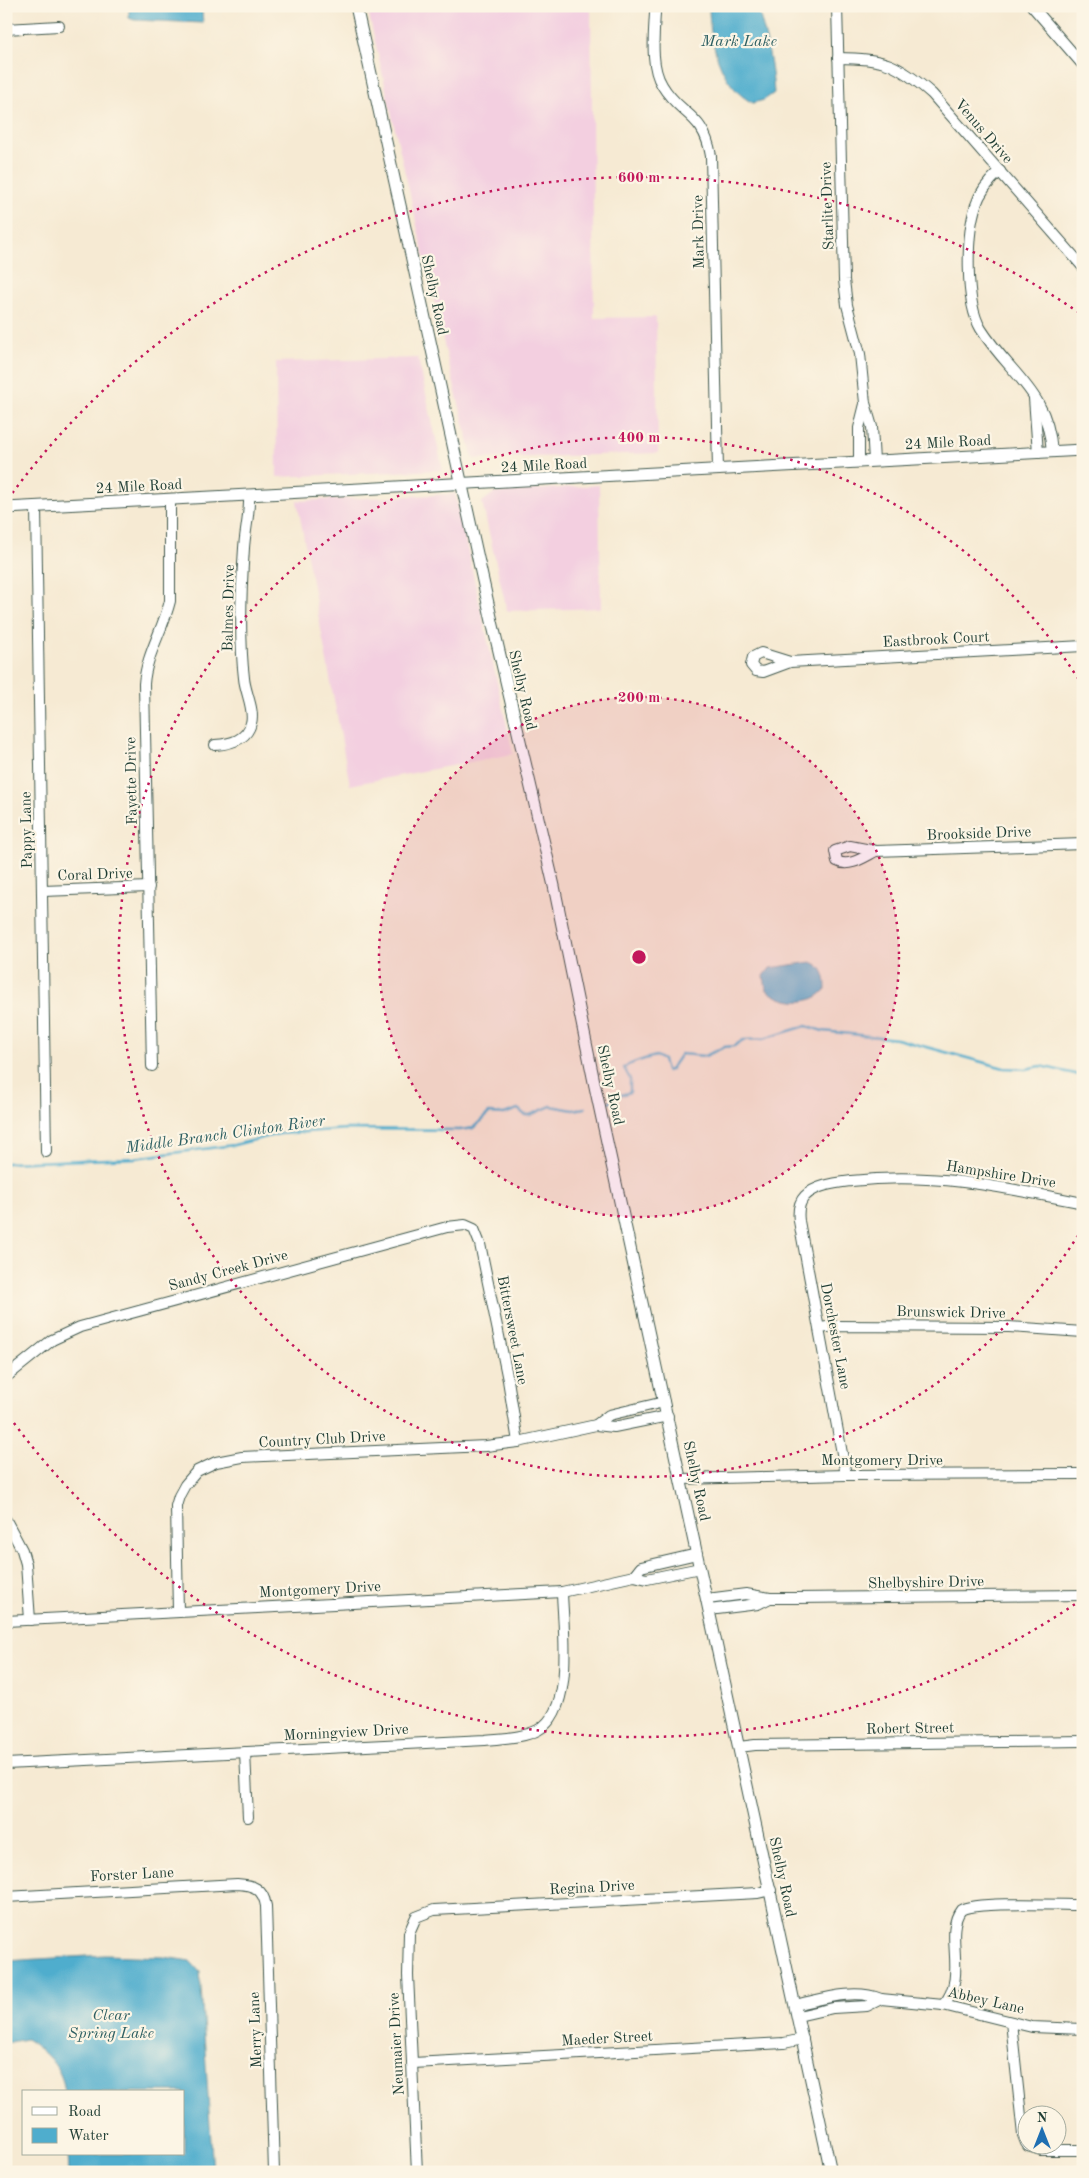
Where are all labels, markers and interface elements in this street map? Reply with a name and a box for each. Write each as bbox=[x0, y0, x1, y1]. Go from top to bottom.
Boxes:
water label: Mark Lake bbox=[700, 34, 777, 50]
street label: Venus Drive bbox=[951, 97, 1015, 167]
street label: Starlite Drive bbox=[819, 161, 838, 250]
text: 600 m bbox=[618, 171, 660, 186]
street label: Mark Drive bbox=[691, 195, 708, 269]
street label: Shelby Road bbox=[418, 254, 449, 337]
text: 400 m bbox=[618, 431, 660, 446]
street label: 24 Mile Road bbox=[904, 434, 992, 453]
street label: 24 Mile Road bbox=[500, 457, 588, 476]
street label: 24 Mile Road bbox=[95, 478, 183, 497]
street label: Balmes Drive bbox=[221, 564, 238, 652]
street label: Eastbrook Court bbox=[882, 630, 990, 651]
street label: Shelby Road bbox=[505, 649, 538, 732]
text: 200 m bbox=[618, 691, 660, 706]
street label: Fayette Drive bbox=[124, 737, 141, 825]
street label: Pappy Lane bbox=[19, 791, 36, 869]
street label: Brookside Drive bbox=[926, 825, 1032, 844]
street label: Coral Drive bbox=[57, 867, 133, 884]
centre of rings bbox=[630, 948, 648, 966]
street label: Shelby Road bbox=[594, 1044, 625, 1127]
water label: Middle Branch Clinton River bbox=[124, 1113, 327, 1157]
street label: Hampshire Drive bbox=[945, 1159, 1057, 1192]
street label: Sandy Creek Drive bbox=[167, 1248, 290, 1295]
street label: Bittersweet Lane bbox=[494, 1274, 530, 1386]
street label: Dorchester Lane bbox=[817, 1282, 852, 1391]
street label: Brunswick Drive bbox=[896, 1305, 1006, 1322]
street label: Country Club Drive bbox=[258, 1430, 386, 1451]
street label: Shelby Road bbox=[680, 1440, 711, 1523]
street label: Montgomery Drive bbox=[821, 1454, 943, 1469]
street label: Shelbyshire Drive bbox=[868, 1575, 984, 1592]
street label: Montgomery Drive bbox=[259, 1580, 382, 1601]
street label: Robert Street bbox=[866, 1721, 954, 1738]
street label: Morningview Drive bbox=[283, 1723, 409, 1744]
street label: Shelby Road bbox=[766, 1836, 797, 1919]
street label: Forster Lane bbox=[90, 1866, 175, 1885]
street label: Regina Drive bbox=[549, 1879, 635, 1898]
street label: Abbey Lane bbox=[946, 1985, 1026, 2018]
street label: Merry Lane bbox=[248, 1991, 265, 2068]
street label: Neumaier Drive bbox=[387, 1992, 408, 2096]
water label: Clear Spring Lake bbox=[68, 2008, 154, 2042]
street label: Maeder Street bbox=[561, 2030, 653, 2049]
legend bbox=[22, 2090, 185, 2156]
text: Road bbox=[68, 2105, 102, 2120]
north arrow bbox=[1016, 2106, 1066, 2156]
text: N bbox=[1037, 2111, 1048, 2125]
text: Water bbox=[68, 2129, 109, 2144]

